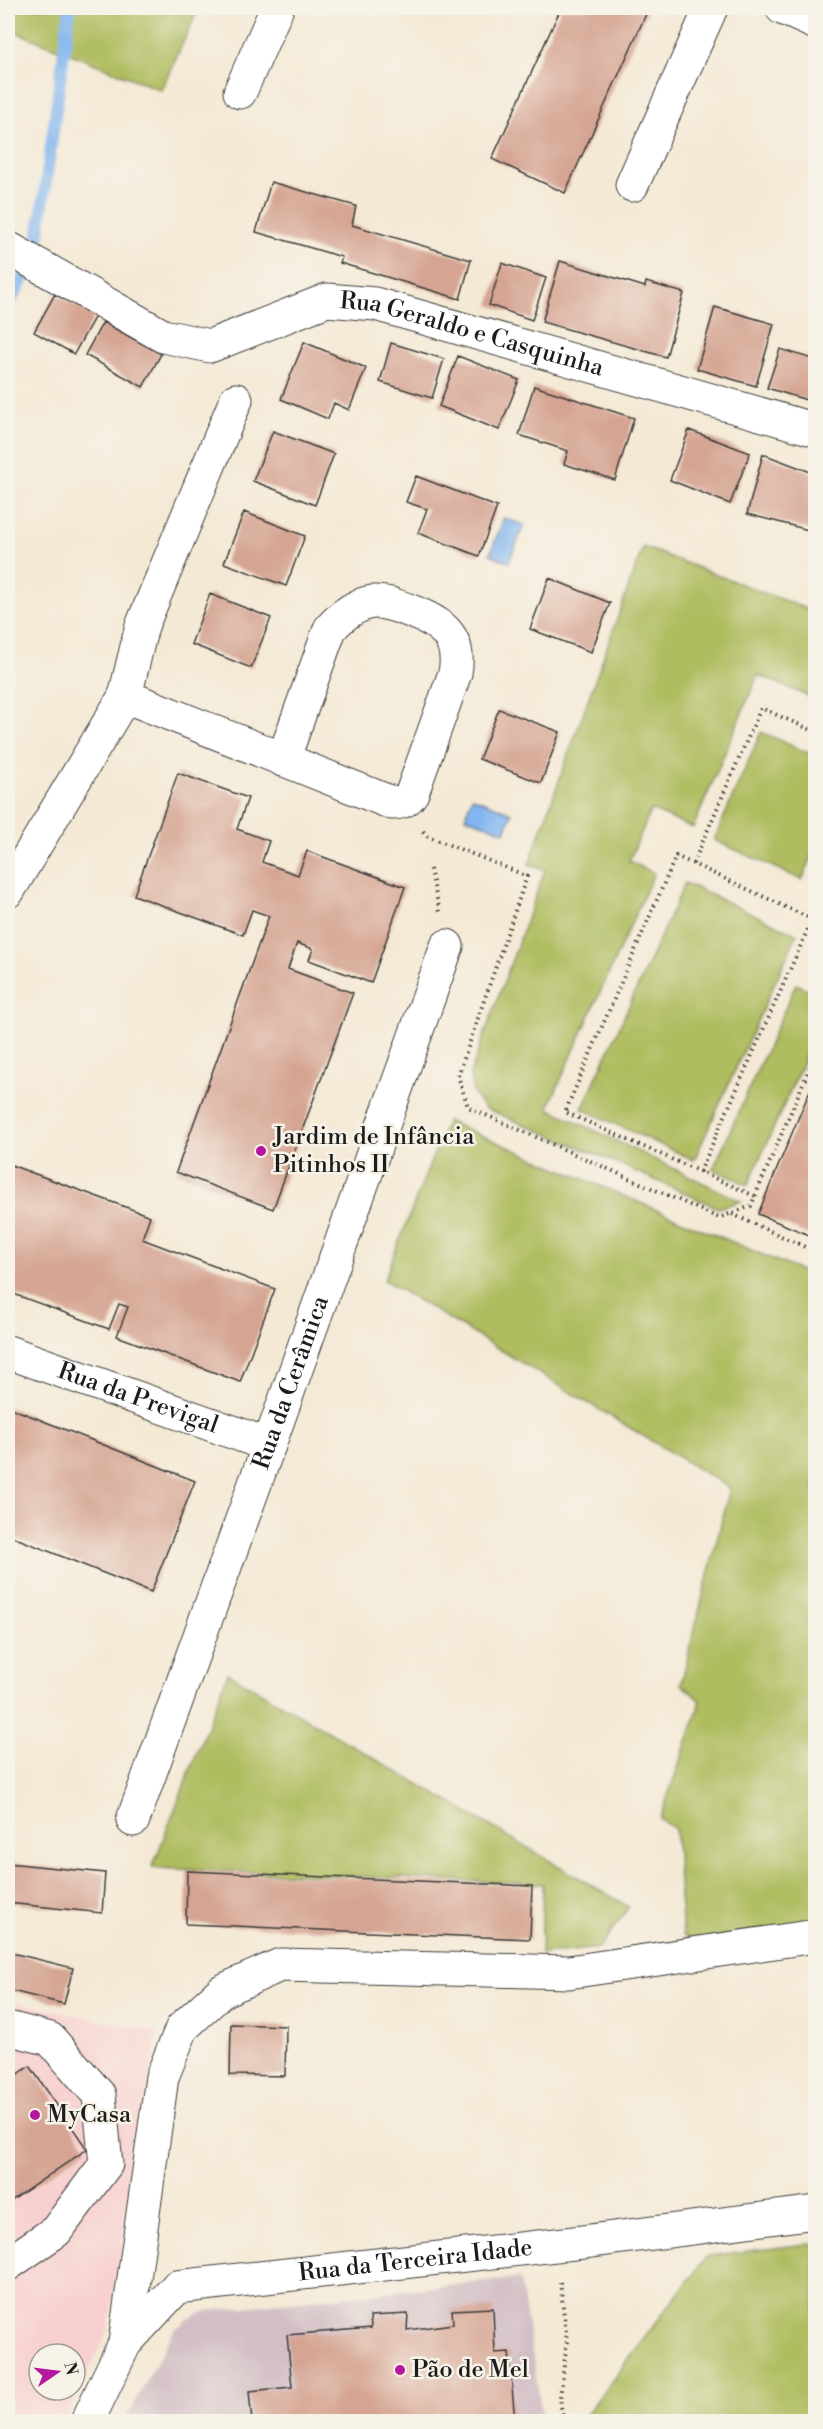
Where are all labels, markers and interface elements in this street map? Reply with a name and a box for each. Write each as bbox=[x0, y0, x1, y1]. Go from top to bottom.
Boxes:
street label: Rua Geraldo e Casquinha bbox=[339, 286, 608, 384]
place label: Jardim de Infância Pitinhos II bbox=[272, 1122, 475, 1180]
marker: Jardim de Infância Pitinhos II bbox=[254, 1144, 268, 1158]
street label: Rua da Cerâmica bbox=[246, 1291, 336, 1474]
street label: Rua da Previgal bbox=[54, 1356, 222, 1441]
place label: MyCasa bbox=[47, 2100, 132, 2130]
marker: MyCasa bbox=[28, 2108, 42, 2122]
street label: Rua da Terceira Idade bbox=[297, 2233, 534, 2288]
north arrow bbox=[27, 2342, 87, 2402]
place label: Pão de Mel bbox=[412, 2355, 529, 2385]
text: N bbox=[59, 2360, 82, 2378]
marker: Pão de Mel bbox=[393, 2363, 407, 2377]

